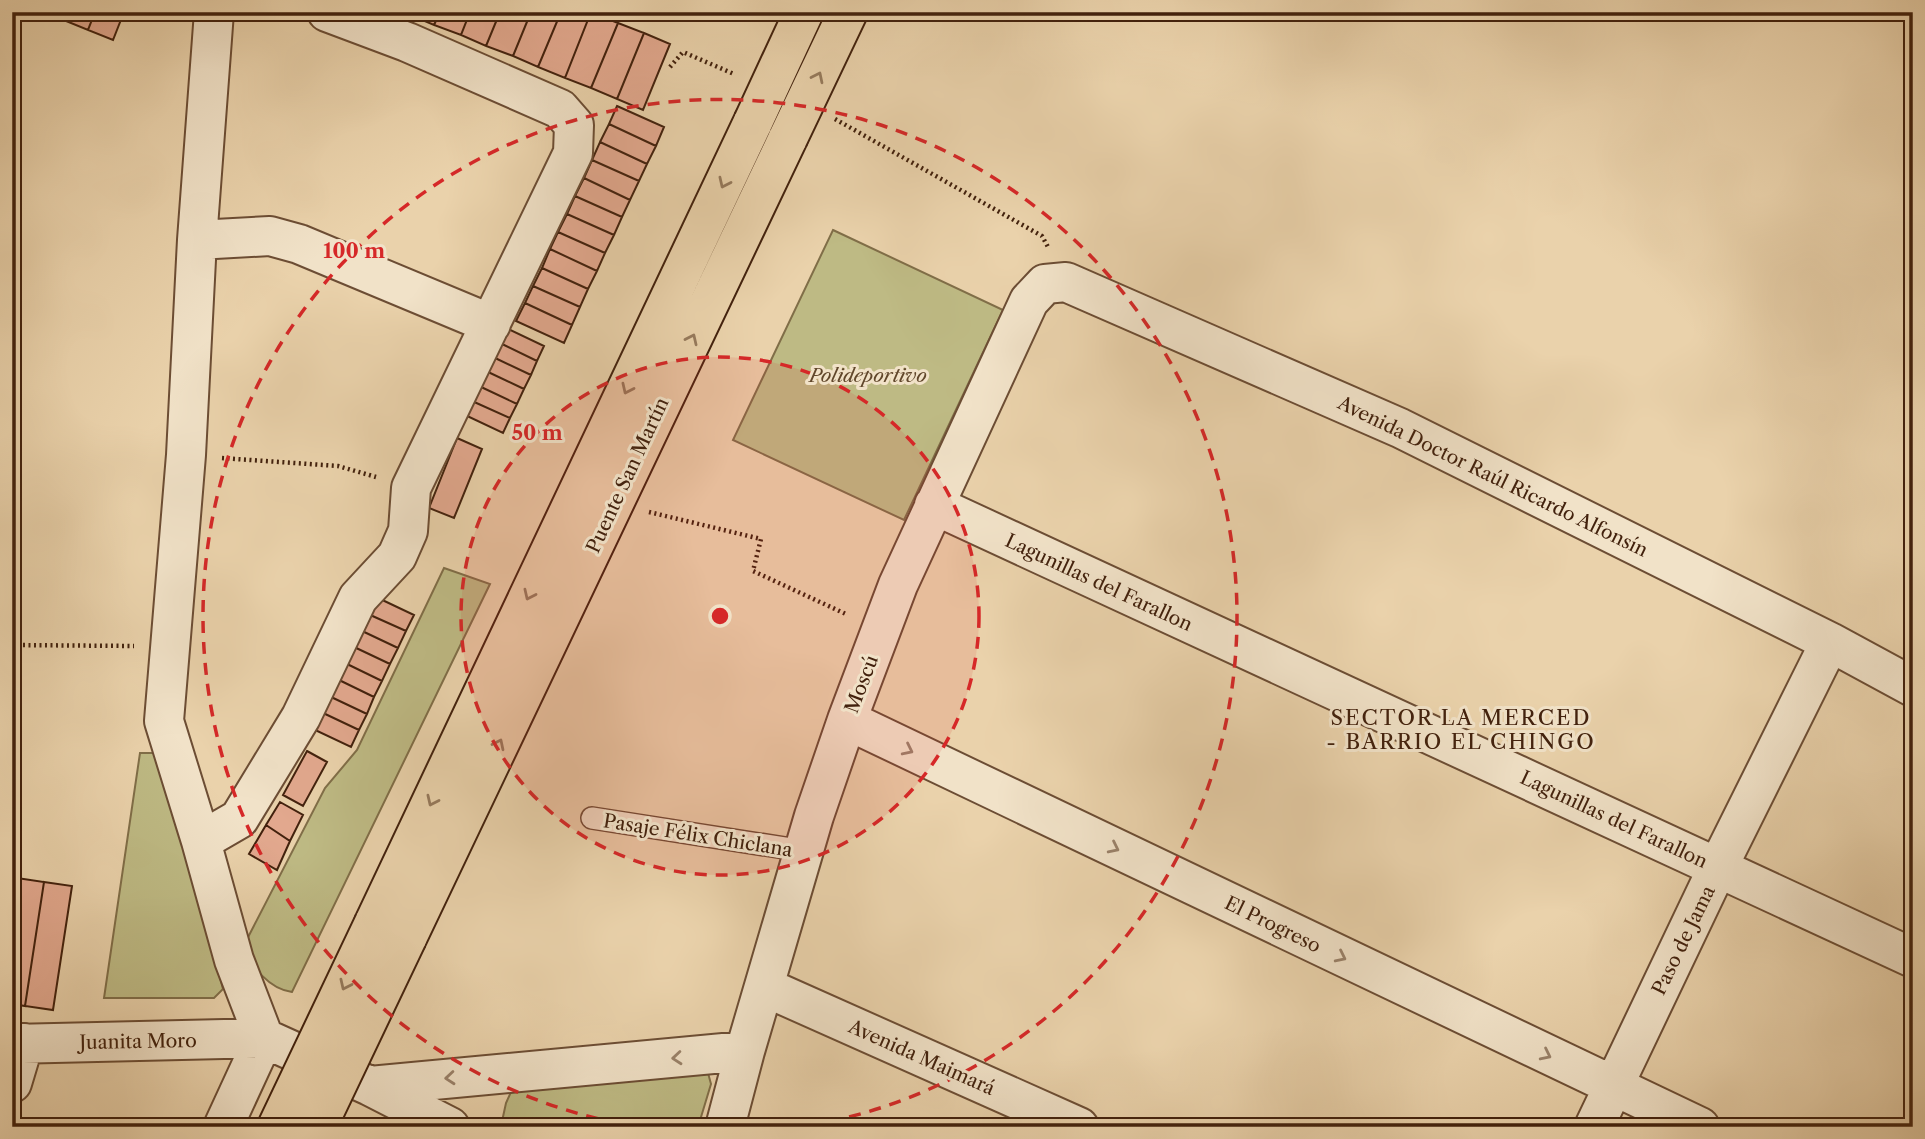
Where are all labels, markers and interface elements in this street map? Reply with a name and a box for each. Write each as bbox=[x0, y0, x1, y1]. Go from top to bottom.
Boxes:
one-way arrow bbox=[809, 72, 823, 84]
one-way arrow bbox=[718, 176, 732, 188]
text: 100 m bbox=[323, 238, 385, 263]
one-way arrow bbox=[684, 334, 698, 346]
park label: Polideportivo bbox=[807, 364, 927, 387]
one-way arrow bbox=[621, 382, 635, 394]
street label: Avenida Doctor Raúl Ricardo Alfonsín bbox=[1333, 391, 1652, 562]
street label: Puente San Martín bbox=[581, 394, 674, 557]
text: 50 m bbox=[511, 420, 563, 445]
street label: Lagunillas del Farallon bbox=[1002, 529, 1196, 636]
one-way arrow bbox=[524, 588, 538, 600]
centre of rings bbox=[708, 604, 732, 628]
street label: Moscú bbox=[840, 651, 883, 716]
district label: SECTOR LA MERCED - BARRIO EL CHINGO bbox=[1326, 705, 1596, 754]
one-way arrow bbox=[491, 739, 505, 751]
one-way arrow bbox=[901, 741, 913, 755]
street label: Lagunillas del Farallon bbox=[1517, 766, 1711, 873]
one-way arrow bbox=[427, 794, 441, 806]
street label: Pasaje Félix Chiclana bbox=[602, 809, 794, 862]
one-way arrow bbox=[1107, 840, 1119, 854]
street label: Paso de Jama bbox=[1647, 882, 1720, 999]
street label: El Progreso bbox=[1221, 891, 1325, 958]
one-way arrow bbox=[1334, 948, 1346, 962]
one-way arrow bbox=[339, 978, 353, 990]
street label: Avenida Maimará bbox=[844, 1014, 999, 1100]
street label: Juanita Moro bbox=[76, 1029, 197, 1054]
one-way arrow bbox=[1539, 1046, 1551, 1060]
one-way arrow bbox=[671, 1050, 683, 1065]
one-way arrow bbox=[445, 1070, 456, 1085]

